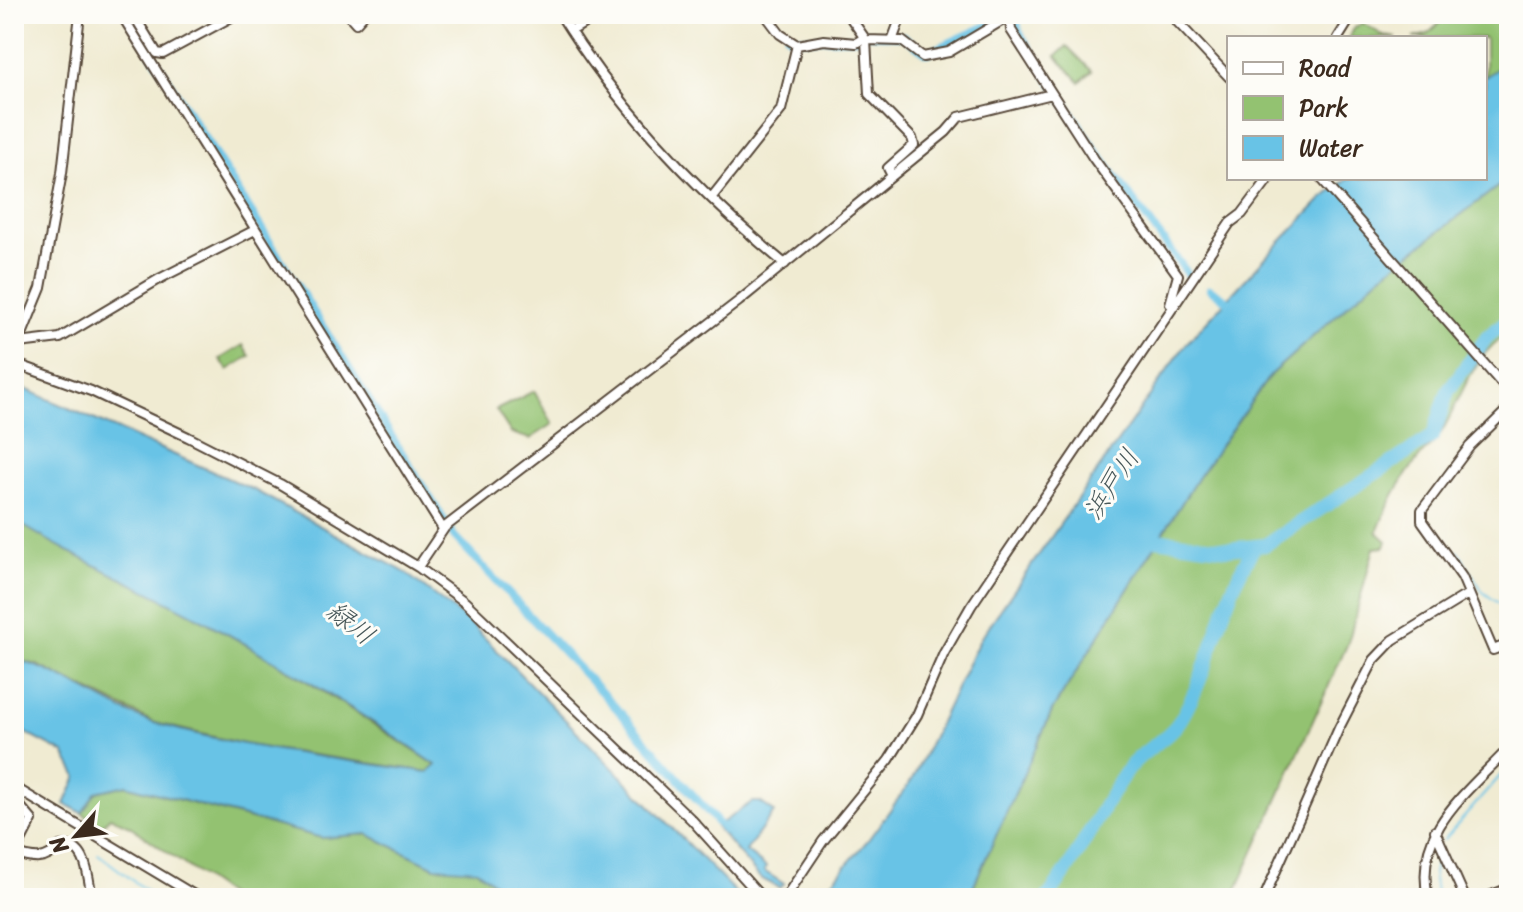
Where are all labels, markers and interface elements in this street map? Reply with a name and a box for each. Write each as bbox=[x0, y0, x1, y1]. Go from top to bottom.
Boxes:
legend bbox=[1227, 36, 1487, 180]
text: Road bbox=[1299, 47, 1353, 89]
text: Park bbox=[1299, 87, 1348, 129]
text: Water bbox=[1299, 127, 1364, 169]
water label: 浜戸川 bbox=[1070, 439, 1152, 529]
water label: 緑川 bbox=[316, 589, 386, 657]
north arrow bbox=[36, 796, 116, 876]
text: N bbox=[38, 829, 80, 862]

